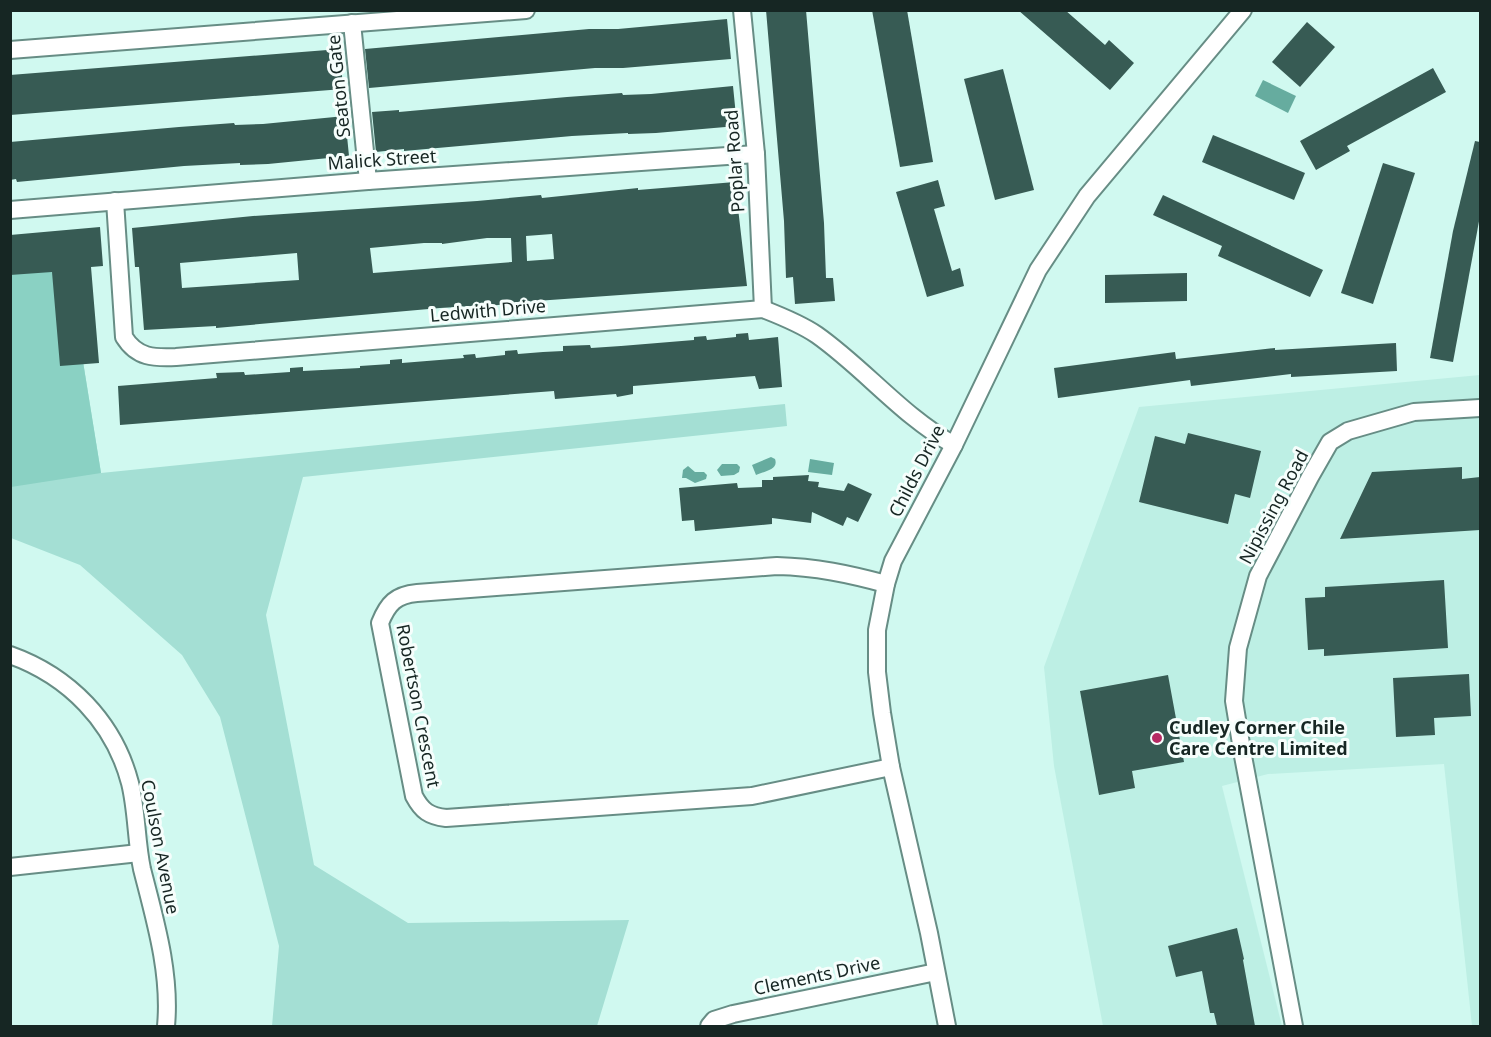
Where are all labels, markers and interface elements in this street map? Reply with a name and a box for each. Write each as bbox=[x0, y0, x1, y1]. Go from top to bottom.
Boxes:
street label: Seaton Gate bbox=[321, 34, 355, 139]
street label: Poplar Road bbox=[718, 109, 750, 213]
street label: Malick Street bbox=[327, 143, 438, 175]
street label: Ledwith Drive bbox=[429, 293, 547, 327]
street label: Childs Drive bbox=[883, 420, 950, 521]
street label: Nipissing Road bbox=[1233, 445, 1313, 568]
street label: Robertson Crescent bbox=[391, 622, 447, 790]
place label: Cudley Corner Chile Care Centre Limited bbox=[1169, 715, 1348, 760]
marker: Cudley Corner Chile Care Centre Limited bbox=[1150, 731, 1164, 745]
street label: Coulson Avenue bbox=[136, 777, 186, 916]
street label: Clements Drive bbox=[751, 950, 882, 1000]

